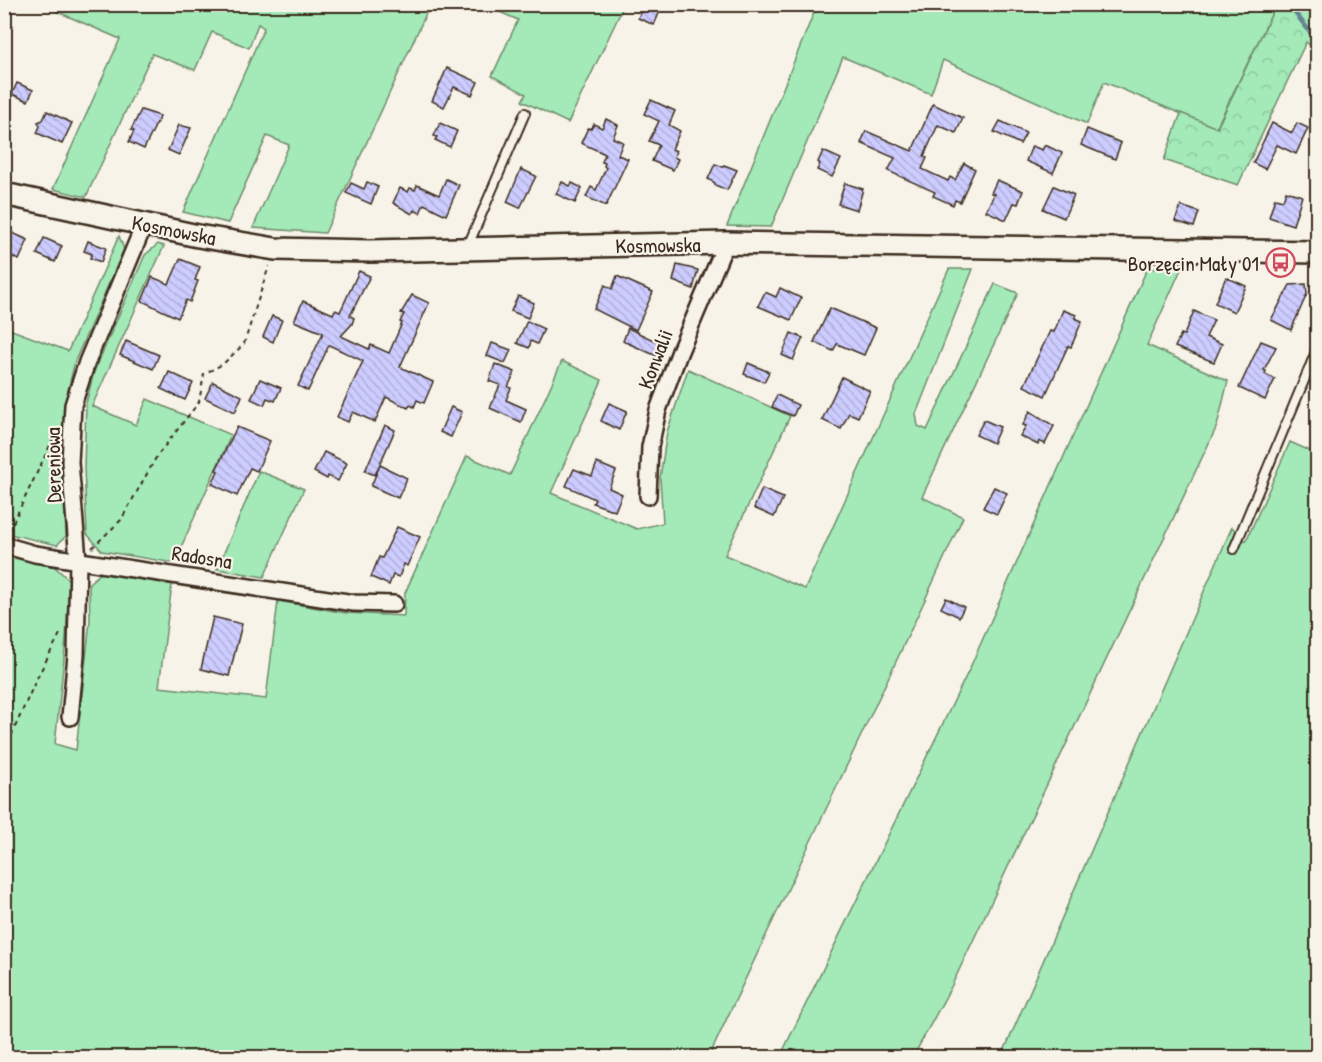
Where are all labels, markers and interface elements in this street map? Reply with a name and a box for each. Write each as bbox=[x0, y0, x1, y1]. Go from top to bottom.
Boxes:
street label: Kosmowska bbox=[129, 208, 219, 252]
street label: Kosmowska bbox=[615, 230, 701, 260]
bus stop icon: Borzęcin Mały 01 bbox=[1264, 247, 1296, 279]
place label: Borzęcin Mały 01 bbox=[1128, 249, 1259, 278]
street label: Konwalii bbox=[630, 325, 680, 393]
street label: Dereniowa bbox=[38, 427, 68, 503]
street label: Radosna bbox=[170, 538, 234, 576]

